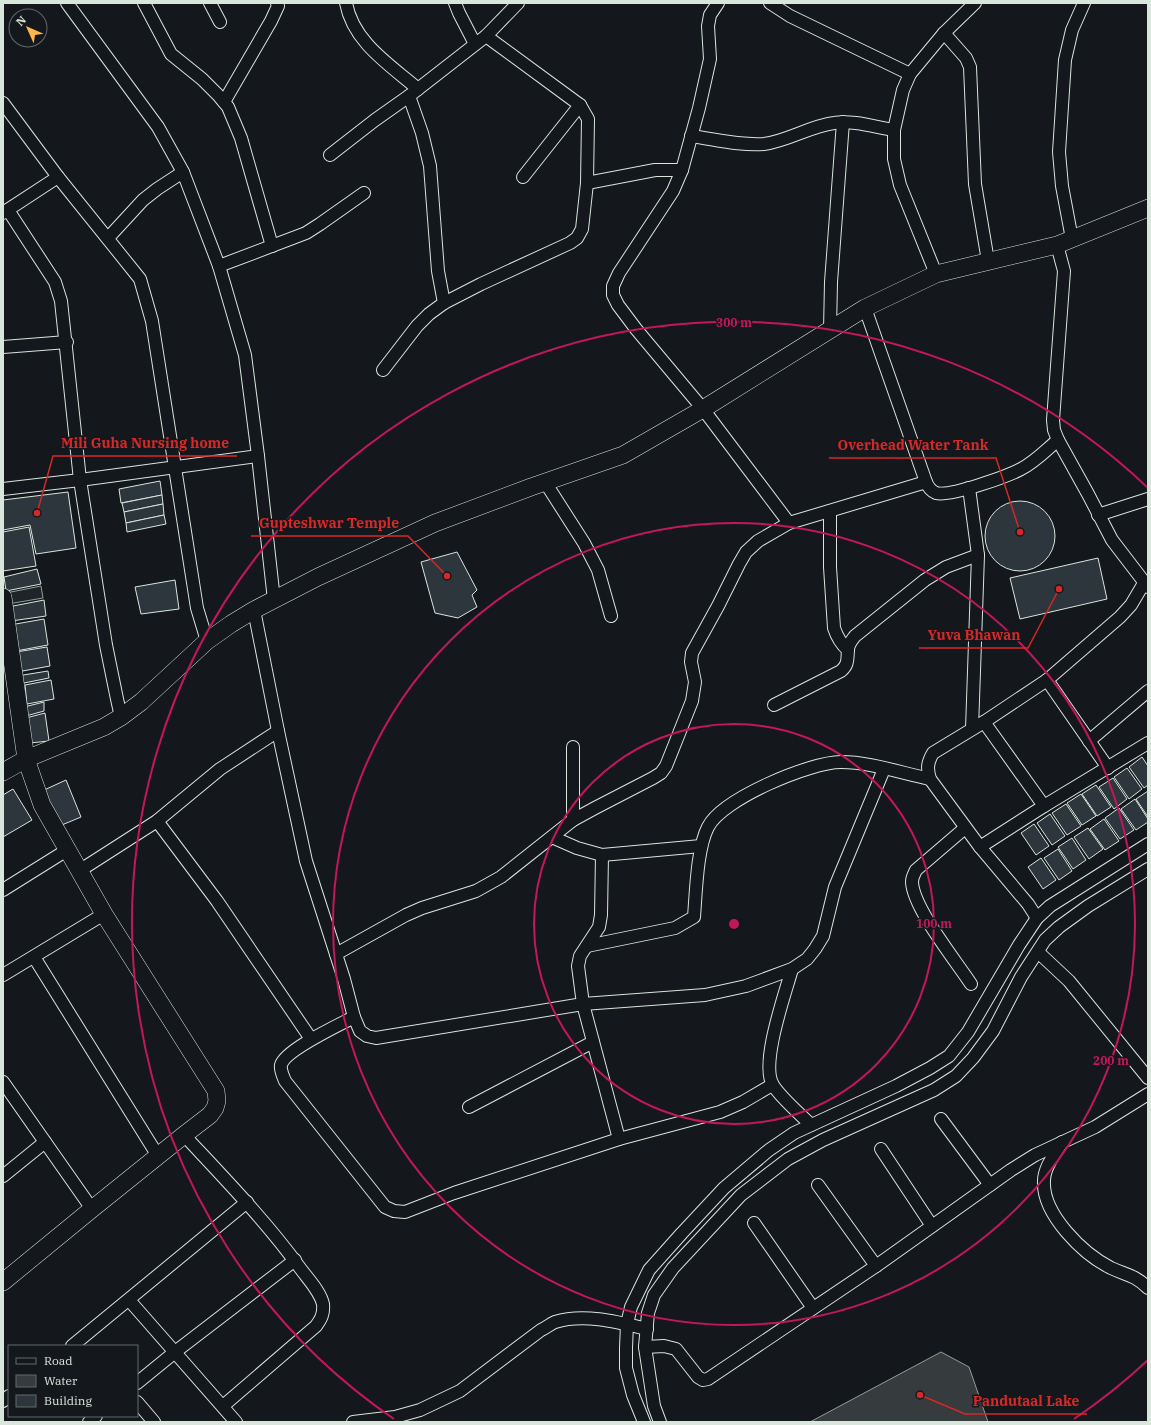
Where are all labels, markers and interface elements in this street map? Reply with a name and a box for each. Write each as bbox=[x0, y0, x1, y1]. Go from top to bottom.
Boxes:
north arrow bbox=[8, 8, 48, 48]
text: N bbox=[13, 13, 29, 29]
text: 300 m bbox=[716, 315, 752, 330]
callout: Mili Guha Nursing home bbox=[53, 430, 237, 456]
callout: Overhead Water Tank bbox=[829, 432, 996, 458]
text: Mili Guha Nursing home bbox=[61, 434, 229, 452]
text: Overhead Water Tank bbox=[838, 436, 989, 454]
callout: Gupteshwar Temple bbox=[251, 510, 408, 536]
text: Gupteshwar Temple bbox=[259, 514, 399, 532]
callout: Yuva Bhawan bbox=[919, 622, 1028, 648]
text: Yuva Bhawan bbox=[928, 626, 1020, 644]
text: 100 m bbox=[916, 916, 952, 931]
centre of rings bbox=[727, 917, 741, 931]
text: 200 m bbox=[1093, 1053, 1129, 1068]
legend bbox=[8, 1345, 138, 1417]
text: Road bbox=[44, 1353, 73, 1368]
text: Water bbox=[44, 1373, 78, 1388]
callout: Pandutaal Lake bbox=[965, 1388, 1087, 1414]
text: Pandutaal Lake bbox=[973, 1392, 1079, 1410]
text: Building bbox=[44, 1393, 92, 1408]

